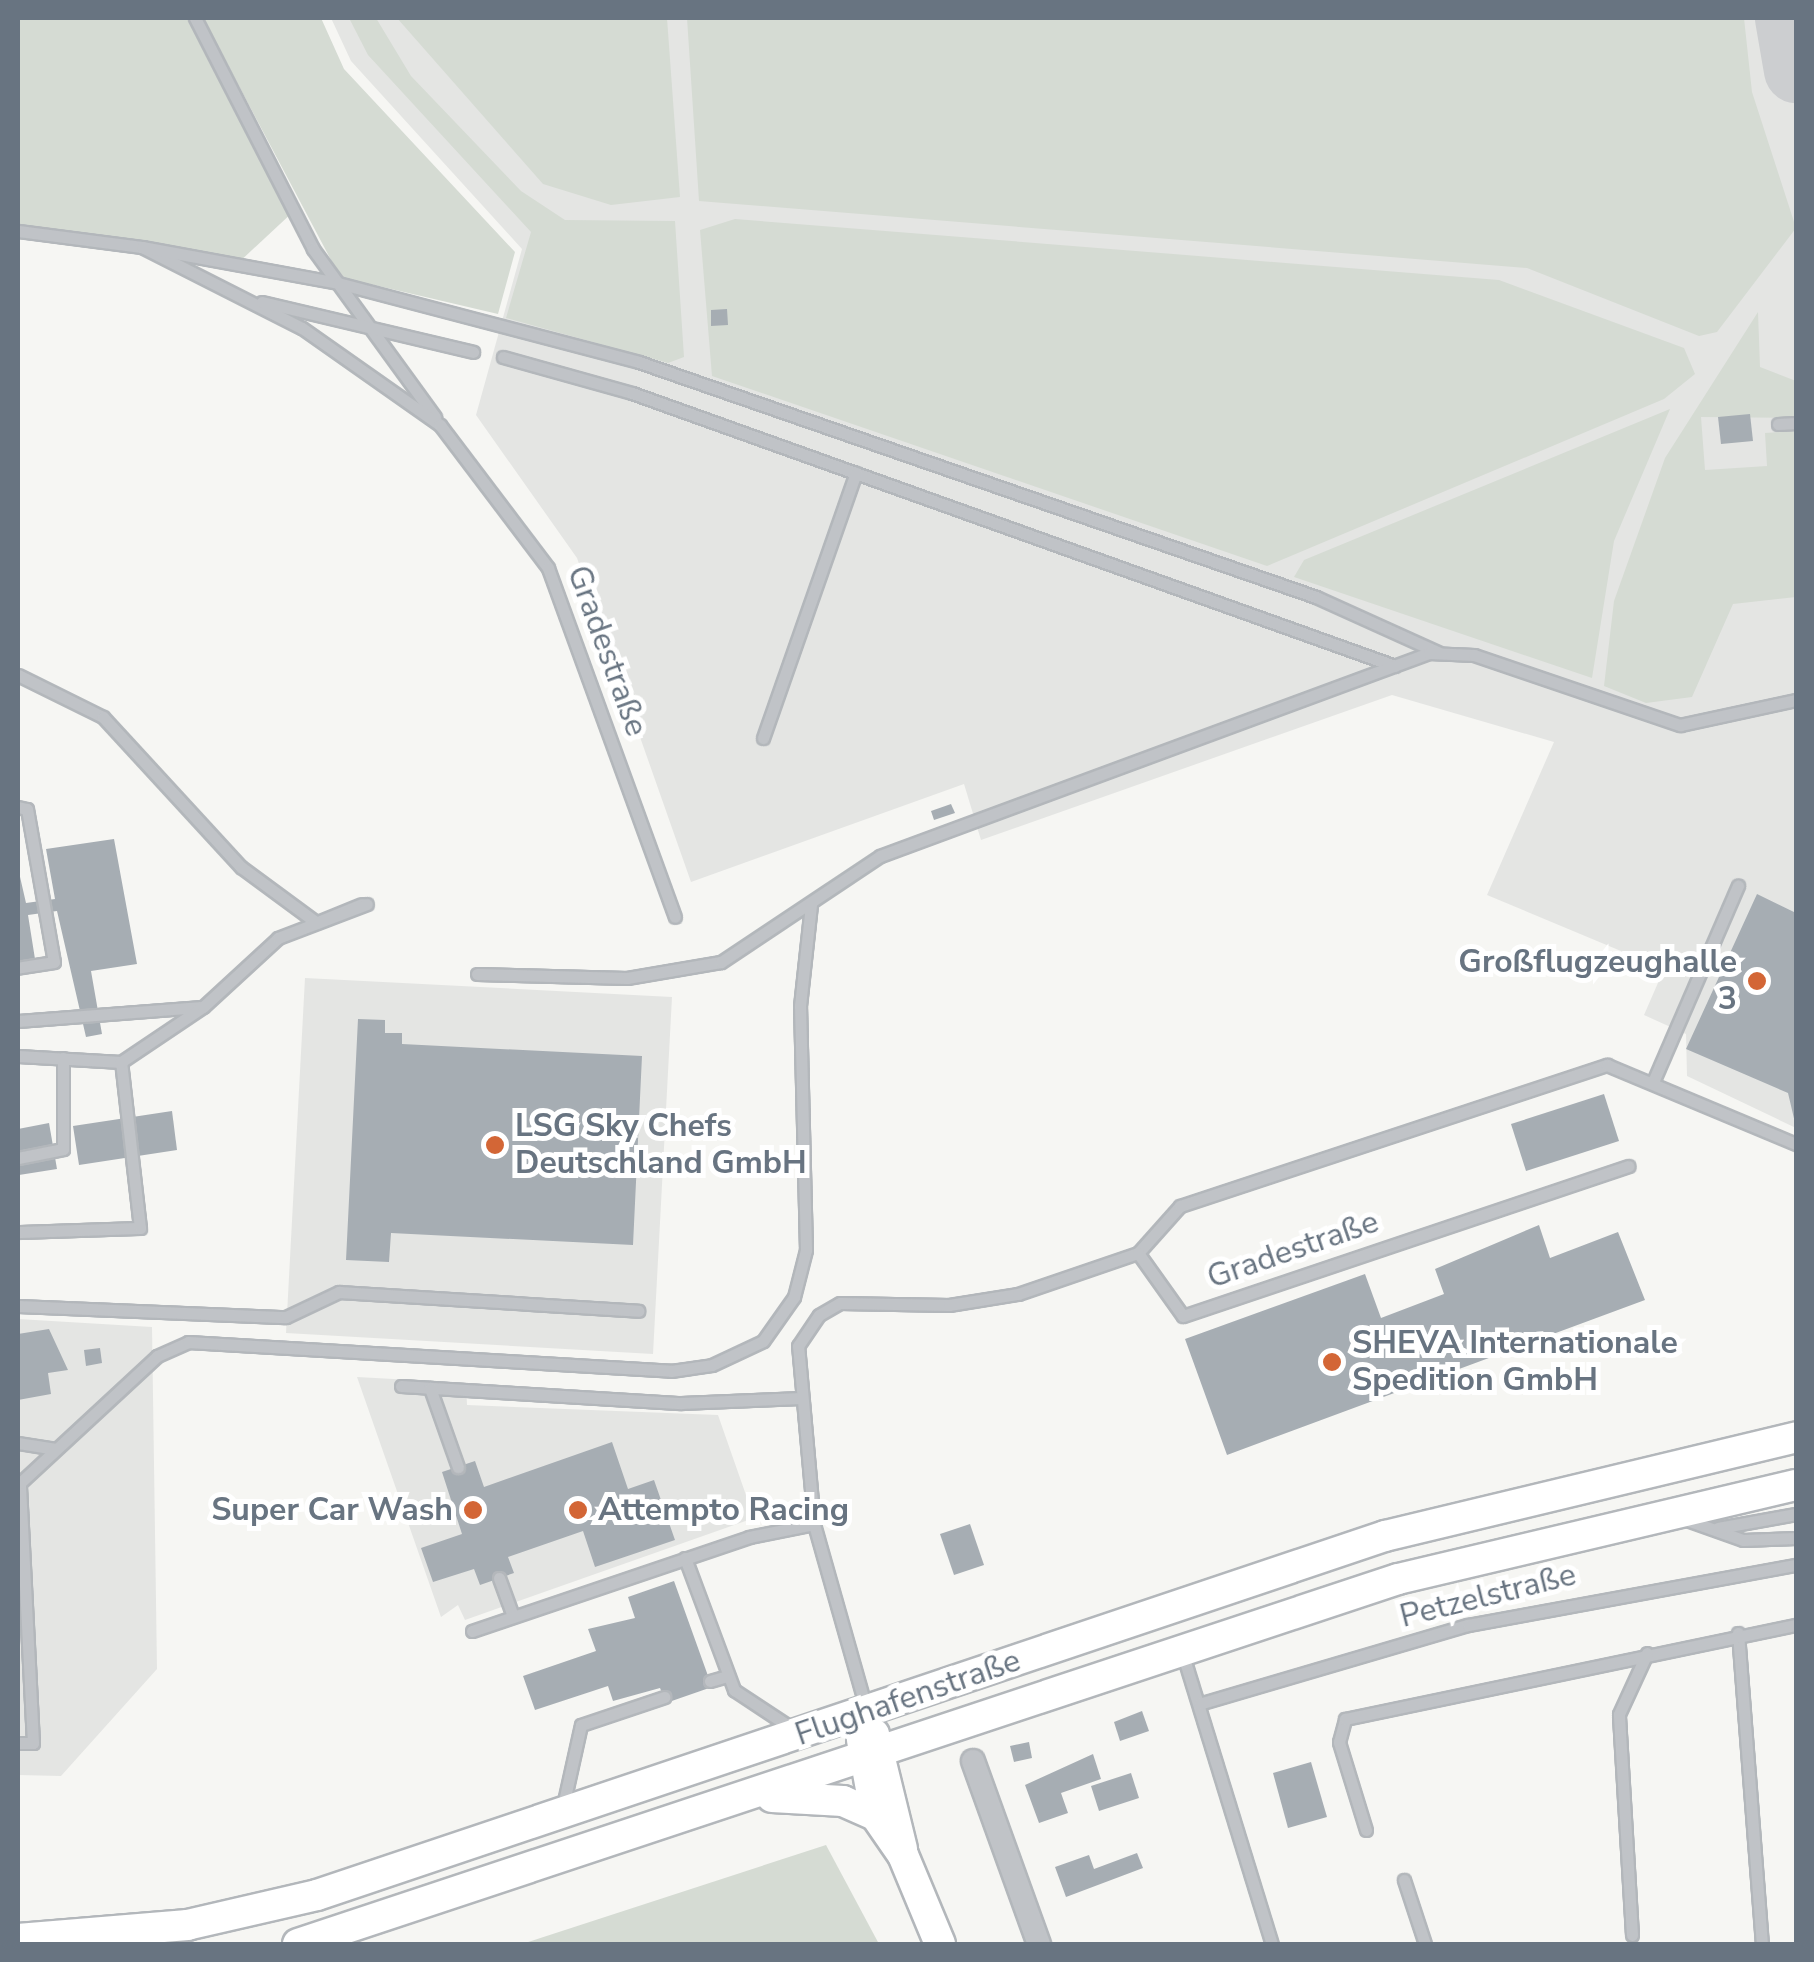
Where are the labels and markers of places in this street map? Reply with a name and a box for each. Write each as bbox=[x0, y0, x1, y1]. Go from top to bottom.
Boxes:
place label: Großflugzeughalle 3 bbox=[1458, 944, 1737, 1019]
marker: Großflugzeughalle 3 bbox=[1746, 970, 1768, 992]
place label: LSG Sky Chefs Deutschland GmbH bbox=[515, 1108, 807, 1183]
marker: LSG Sky Chefs Deutschland GmbH bbox=[484, 1134, 506, 1156]
place label: SHEVA Internationale Spedition GmbH bbox=[1352, 1325, 1678, 1400]
marker: SHEVA Internationale Spedition GmbH bbox=[1321, 1351, 1343, 1373]
place label: Super Car Wash bbox=[211, 1491, 453, 1529]
place label: Attempto Racing bbox=[598, 1491, 849, 1529]
marker: Super Car Wash bbox=[462, 1499, 484, 1521]
marker: Attempto Racing bbox=[567, 1499, 589, 1521]

